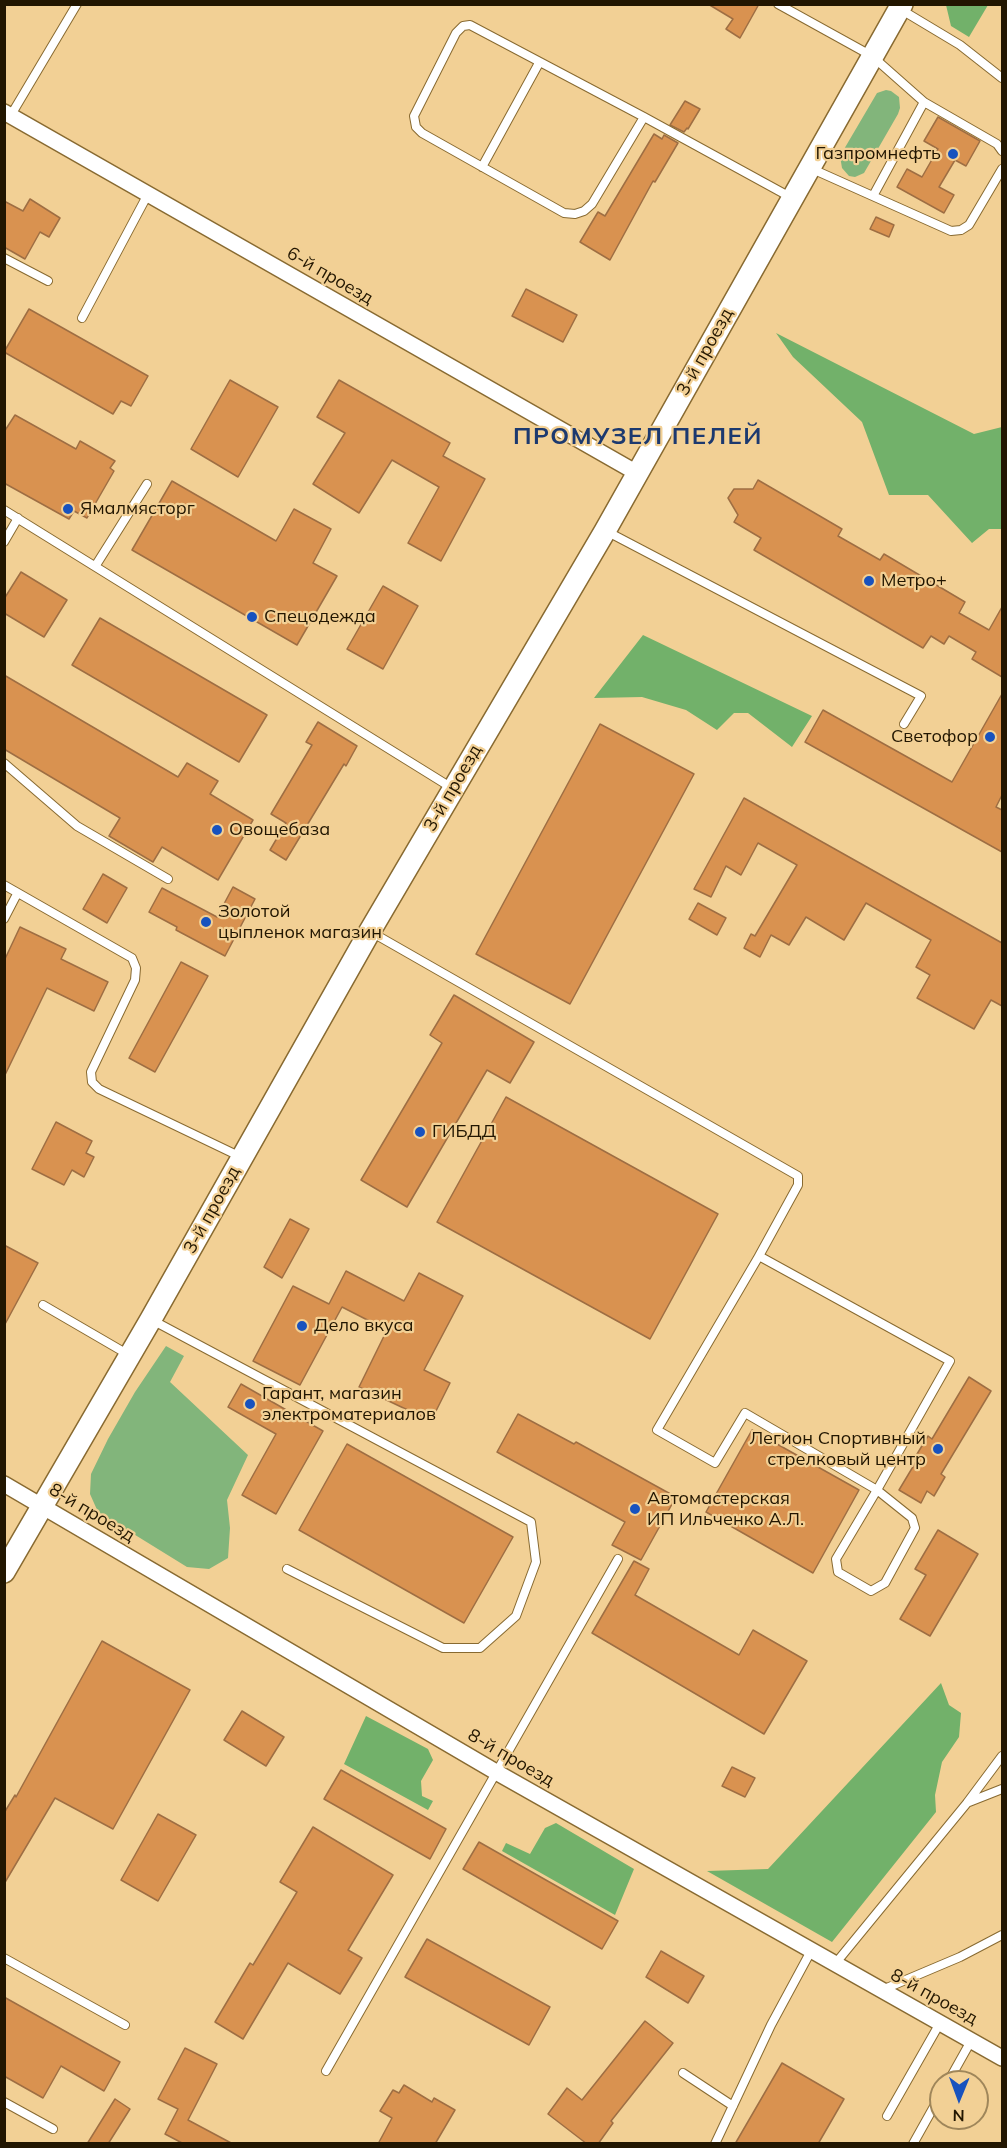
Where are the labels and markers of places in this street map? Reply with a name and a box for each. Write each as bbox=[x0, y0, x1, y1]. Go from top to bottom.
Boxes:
place label: Газпромнефть bbox=[816, 143, 941, 165]
marker: Газпромнефть bbox=[946, 147, 960, 161]
place label: Ямалмясторг bbox=[80, 498, 195, 520]
marker: Ямалмясторг bbox=[61, 502, 75, 516]
place label: Метро+ bbox=[881, 570, 947, 592]
marker: Метро+ bbox=[862, 574, 876, 588]
place label: Спецодежда bbox=[264, 606, 376, 628]
marker: Спецодежда bbox=[245, 610, 259, 624]
place label: Светофор bbox=[891, 726, 978, 748]
marker: Светофор bbox=[983, 730, 997, 744]
place label: Овощебаза bbox=[229, 819, 330, 841]
marker: Овощебаза bbox=[210, 823, 224, 837]
place label: Золотой цыпленок магазин bbox=[218, 901, 382, 944]
marker: Золотой цыпленок магазин bbox=[199, 915, 213, 929]
place label: ГИБДД bbox=[432, 1121, 496, 1143]
marker: ГИБДД bbox=[413, 1125, 427, 1139]
place label: Дело вкуса bbox=[314, 1315, 414, 1337]
marker: Дело вкуса bbox=[295, 1319, 309, 1333]
place label: Гарант, магазин электроматериалов bbox=[262, 1383, 436, 1426]
marker: Гарант, магазин электроматериалов bbox=[243, 1397, 257, 1411]
place label: Легион Спортивный стрелковый центр bbox=[749, 1428, 926, 1470]
marker: Легион Спортивный стрелковый центр bbox=[931, 1442, 945, 1456]
place label: Автомастерская ИП Ильченко А.Л. bbox=[647, 1488, 804, 1530]
marker: Автомастерская ИП Ильченко А.Л. bbox=[628, 1502, 642, 1516]

